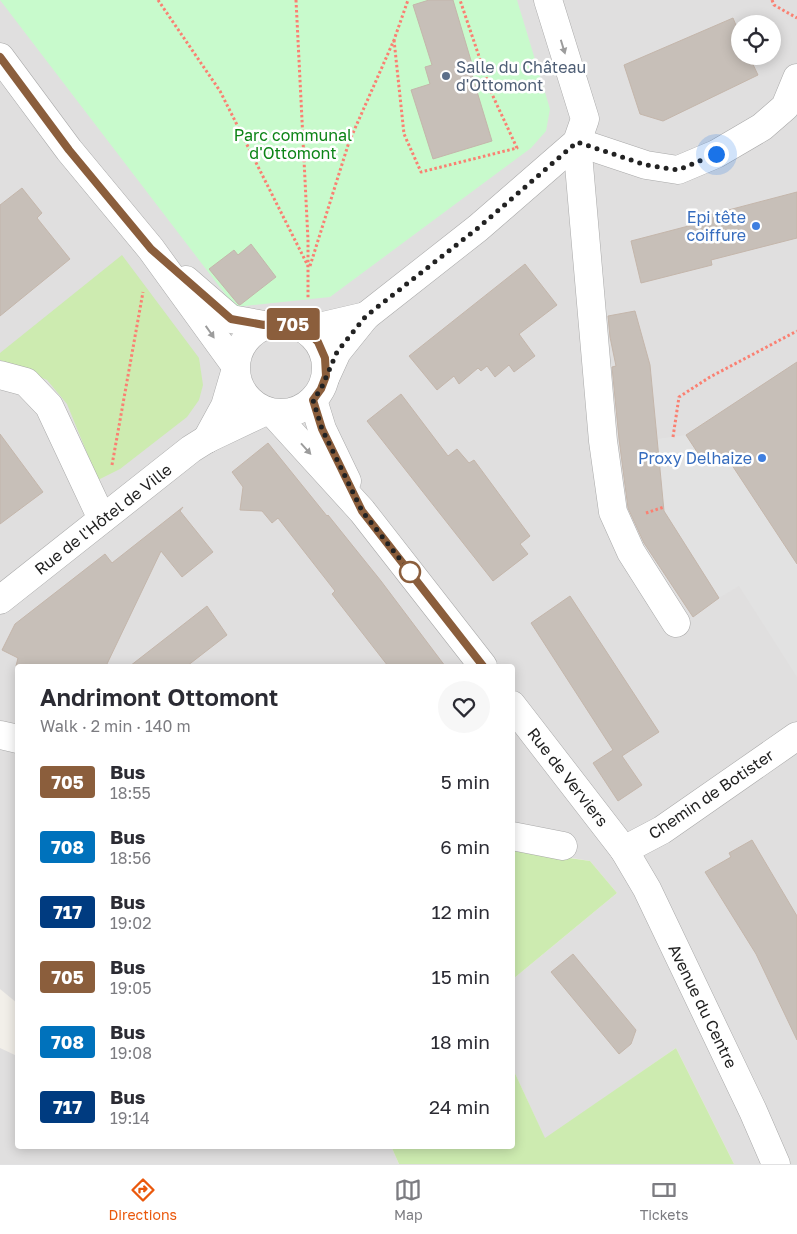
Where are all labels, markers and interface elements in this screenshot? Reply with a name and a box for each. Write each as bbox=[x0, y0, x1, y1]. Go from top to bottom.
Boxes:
map controls bbox=[731, 15, 781, 65]
button: locate bbox=[731, 15, 781, 65]
one-way arrow bbox=[559, 39, 567, 54]
place label: Salle du Château d'Ottomont bbox=[456, 57, 586, 95]
marker: Salle du Château d'Ottomont bbox=[440, 70, 452, 82]
park label: Parc communal d'Ottomont bbox=[234, 125, 352, 163]
your location bbox=[704, 142, 729, 167]
place label: Epi tête coiffure bbox=[687, 207, 746, 245]
marker: Epi tête coiffure bbox=[750, 220, 762, 232]
line badge: 705 bbox=[264, 308, 322, 340]
text: 705 bbox=[277, 313, 309, 335]
one-way arrow bbox=[204, 325, 215, 338]
one-way arrow bbox=[300, 443, 312, 455]
place label: Proxy Delhaize bbox=[638, 448, 752, 468]
marker: Proxy Delhaize bbox=[756, 452, 768, 464]
street label: Rue de l'Hôtel de Ville bbox=[30, 459, 176, 579]
unlabelled marker bbox=[399, 561, 421, 583]
button: heart bbox=[438, 681, 490, 733]
text: Andrimont Ottomont bbox=[40, 682, 278, 711]
text: Walk · 2 min · 140 m bbox=[40, 716, 191, 736]
street label: Rue de Verviers bbox=[523, 724, 613, 830]
street label: Chemin de Botister bbox=[645, 745, 777, 843]
text: Bus bbox=[110, 760, 145, 783]
text: 5 min bbox=[441, 770, 490, 793]
text: 705 bbox=[51, 771, 84, 793]
text: 18:55 bbox=[110, 783, 151, 803]
text: Bus bbox=[110, 825, 145, 848]
text: 6 min bbox=[440, 835, 490, 858]
text: 708 bbox=[51, 836, 84, 858]
text: 18:56 bbox=[110, 848, 151, 868]
text: Bus bbox=[110, 890, 145, 913]
text: 12 min bbox=[431, 900, 490, 923]
text: 717 bbox=[53, 901, 82, 923]
text: 19:02 bbox=[110, 913, 151, 933]
street label: Avenue du Centre bbox=[664, 941, 742, 1071]
text: Bus bbox=[110, 955, 145, 978]
text: 15 min bbox=[431, 965, 490, 988]
text: 705 bbox=[51, 966, 84, 988]
text: 19:05 bbox=[110, 978, 151, 998]
text: Bus bbox=[110, 1020, 145, 1043]
text: 18 min bbox=[431, 1030, 490, 1053]
text: 708 bbox=[51, 1031, 84, 1053]
text: 19:08 bbox=[110, 1043, 152, 1063]
text: Bus bbox=[110, 1085, 145, 1108]
text: 24 min bbox=[429, 1095, 490, 1118]
text: 717 bbox=[53, 1096, 82, 1118]
text: 19:14 bbox=[110, 1108, 150, 1128]
tab: Directions bbox=[109, 1176, 177, 1223]
tab: Map bbox=[394, 1176, 423, 1223]
tab: Tickets bbox=[640, 1176, 688, 1223]

